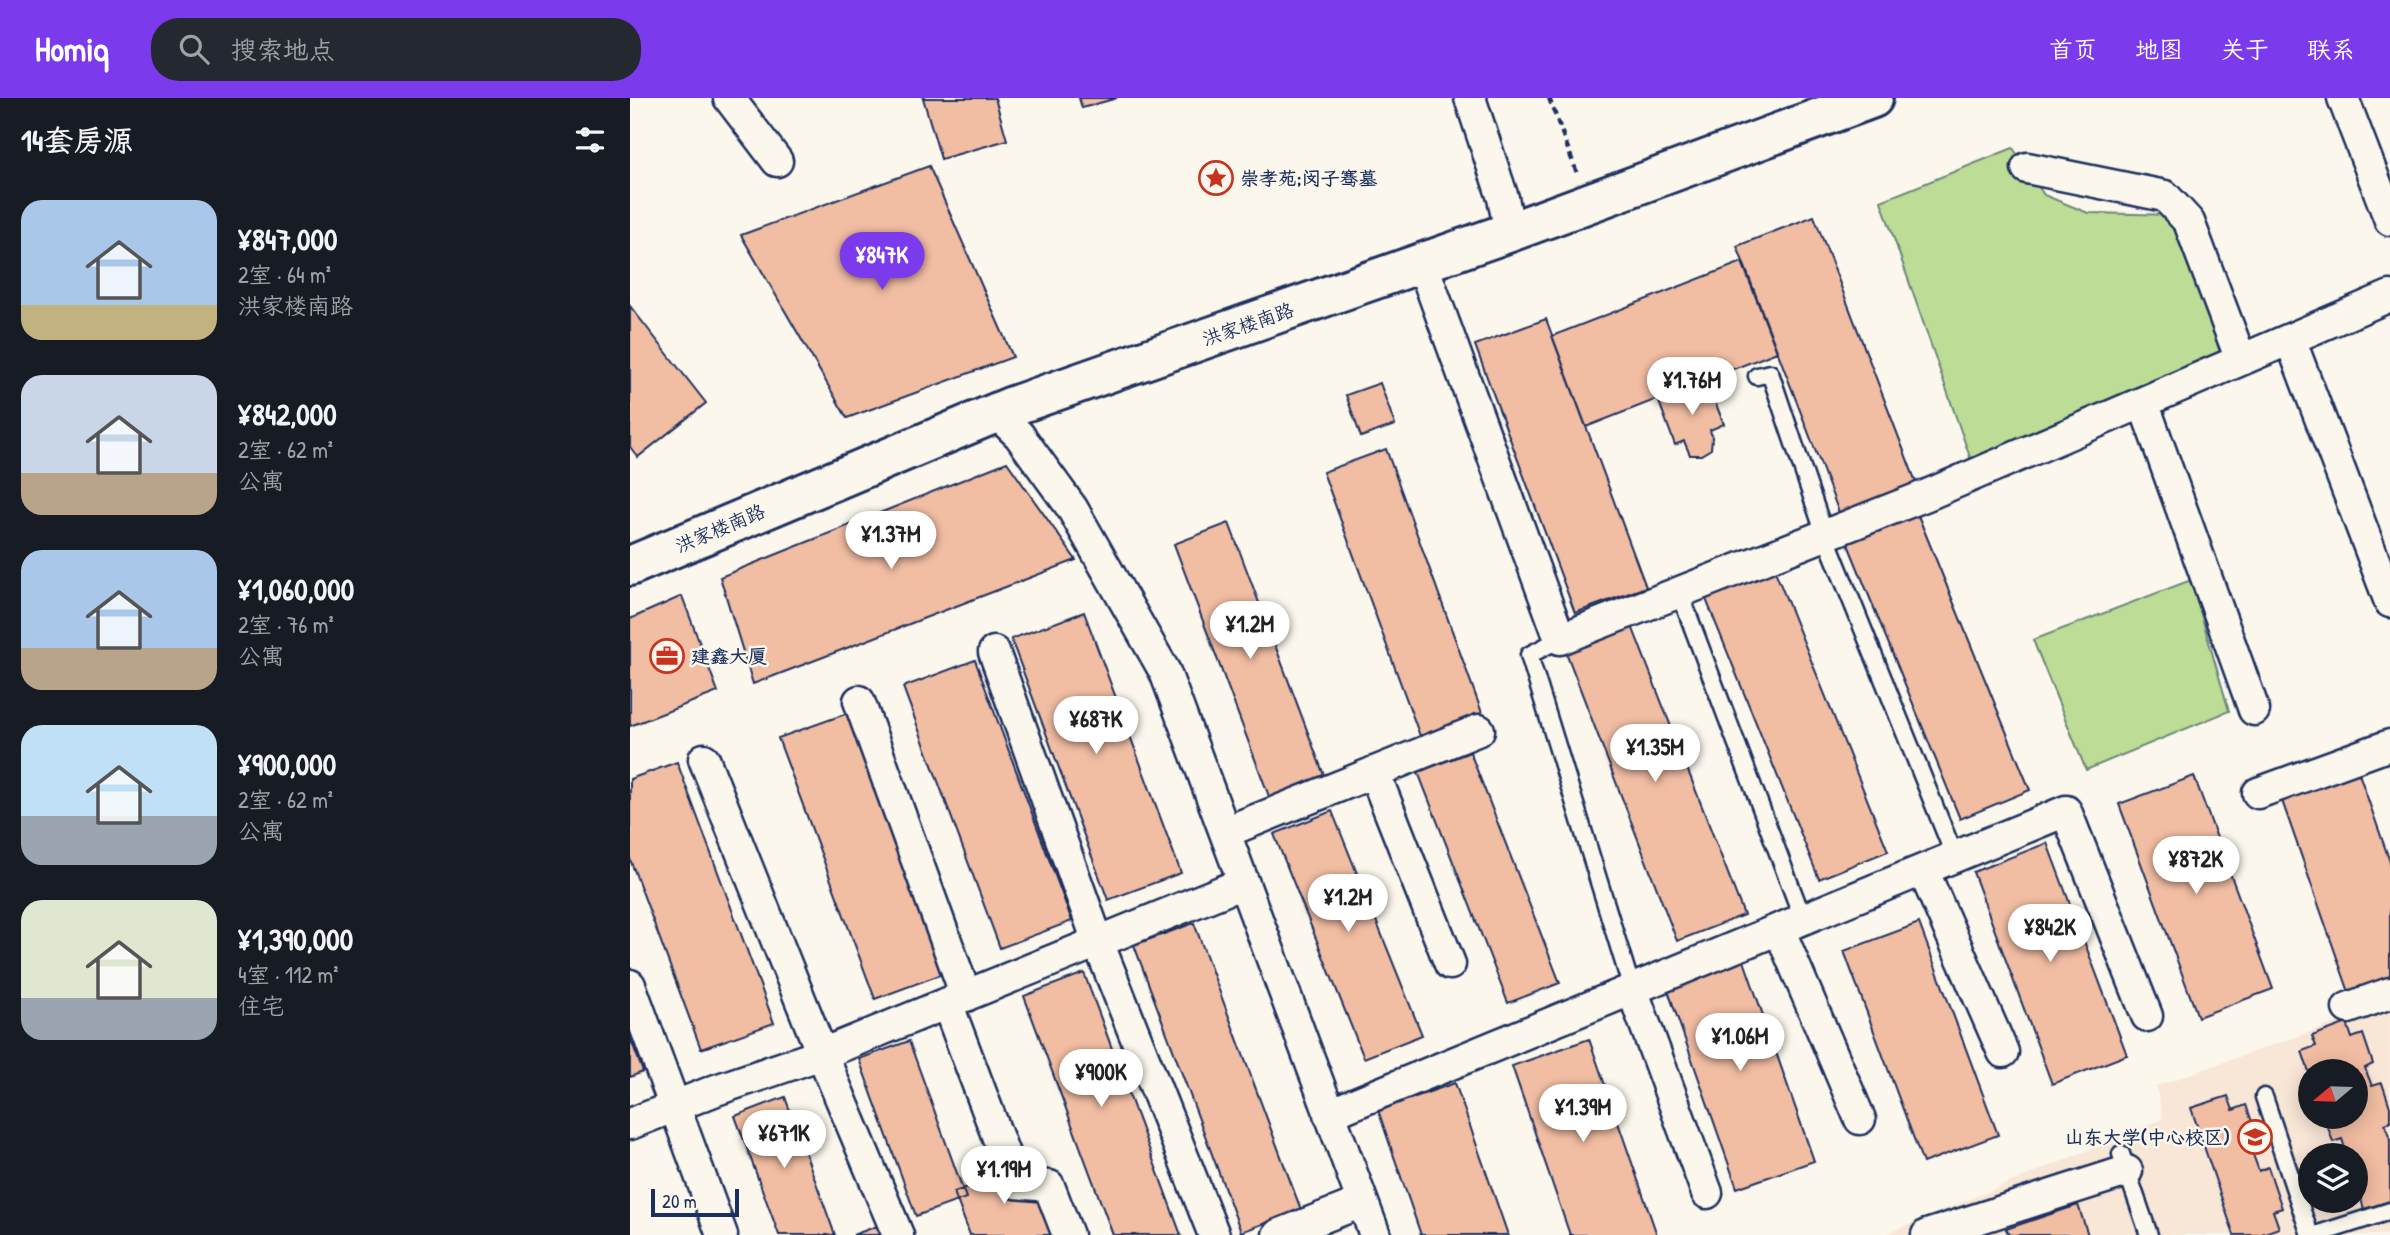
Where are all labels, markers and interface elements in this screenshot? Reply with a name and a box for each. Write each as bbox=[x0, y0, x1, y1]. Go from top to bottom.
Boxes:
search box bbox=[151, 18, 641, 81]
text: Homiq bbox=[35, 27, 109, 71]
icon: search bbox=[175, 30, 213, 68]
text: 搜索地点 bbox=[231, 32, 335, 67]
text: 首页 bbox=[2049, 33, 2097, 65]
text: 地图 bbox=[2135, 33, 2183, 65]
text: 关于 bbox=[2221, 33, 2269, 65]
text: 联系 bbox=[2307, 33, 2355, 65]
text: 14套房源 bbox=[21, 120, 133, 160]
icon: filters bbox=[571, 121, 609, 159]
place icon: 崇孝苑;闵子骞墓 bbox=[1197, 159, 1235, 197]
place label: 崇孝苑;闵子骞墓 bbox=[1240, 165, 1377, 191]
text: ¥847,000 bbox=[238, 219, 337, 259]
icon: home bbox=[77, 228, 161, 312]
pin: ¥847K bbox=[833, 232, 931, 292]
text: ¥847K bbox=[856, 239, 908, 270]
text: 2室 · 64 m² bbox=[238, 259, 331, 290]
text: 洪家楼南路 bbox=[238, 290, 353, 321]
street label: 洪家楼南路 bbox=[1199, 296, 1297, 352]
pin: ¥1.76M bbox=[1635, 358, 1749, 417]
text: ¥1.76M bbox=[1663, 364, 1721, 395]
text: ¥842,000 bbox=[238, 394, 337, 434]
icon: home bbox=[77, 403, 161, 487]
text: 2室 · 62 m² bbox=[238, 434, 333, 465]
text: 公寓 bbox=[238, 465, 284, 496]
street label: 洪家楼南路 bbox=[671, 497, 769, 559]
pin: ¥1.37M bbox=[834, 512, 948, 571]
text: ¥1.37M bbox=[861, 518, 921, 549]
text: ¥1,060,000 bbox=[238, 569, 354, 609]
icon: home bbox=[77, 578, 161, 662]
pin: ¥1.2M bbox=[1201, 602, 1299, 661]
text: ¥1.2M bbox=[1226, 608, 1274, 639]
text: 2室 · 76 m² bbox=[238, 609, 334, 640]
office icon: 建鑫大厦 bbox=[648, 637, 686, 675]
text: 公寓 bbox=[238, 640, 284, 671]
place label: 建鑫大厦 bbox=[691, 643, 767, 669]
pin: ¥687K bbox=[1047, 696, 1145, 756]
text: ¥687K bbox=[1069, 703, 1123, 734]
pin: ¥1.35M bbox=[1598, 724, 1712, 784]
text: ¥1.35M bbox=[1626, 731, 1684, 762]
text: ¥900,000 bbox=[238, 744, 336, 784]
icon: home bbox=[77, 753, 161, 837]
text: 2室 · 62 m² bbox=[238, 784, 333, 815]
text: 公寓 bbox=[238, 815, 284, 846]
pin: ¥872K bbox=[2147, 836, 2245, 896]
text: ¥872K bbox=[2169, 843, 2223, 874]
pin: ¥1.2M bbox=[1299, 874, 1397, 934]
text: ¥1.2M bbox=[1324, 881, 1372, 912]
pin: ¥842K bbox=[2001, 904, 2099, 964]
text: ¥842K bbox=[2024, 911, 2076, 942]
text: ¥1,390,000 bbox=[238, 919, 353, 959]
icon: home bbox=[77, 928, 161, 1012]
text: 4室 · 112 m² bbox=[238, 959, 339, 990]
text: 住宅 bbox=[238, 990, 284, 1021]
pin: ¥1.06M bbox=[1683, 1014, 1797, 1073]
text: ¥1.06M bbox=[1711, 1020, 1769, 1051]
pin: ¥900K bbox=[1052, 1049, 1150, 1109]
text: ¥900K bbox=[1075, 1056, 1127, 1087]
north arrow bbox=[2298, 1059, 2368, 1129]
map controls bbox=[2298, 1059, 2368, 1213]
pin: ¥1.39M bbox=[1526, 1084, 1640, 1144]
text: ¥1.39M bbox=[1555, 1091, 1611, 1122]
pin: ¥671K bbox=[735, 1110, 833, 1170]
text: ¥671K bbox=[758, 1117, 810, 1148]
school or university icon: 山东大学(中心校区) bbox=[2236, 1118, 2274, 1156]
place label: 山东大学(中心校区) bbox=[2065, 1124, 2230, 1150]
button: layers bbox=[2298, 1143, 2368, 1213]
pin: ¥1.19M bbox=[947, 1146, 1061, 1206]
text: ¥1.19M bbox=[977, 1153, 1031, 1184]
scale bar bbox=[651, 1186, 738, 1218]
text: 20 m bbox=[662, 1188, 697, 1214]

